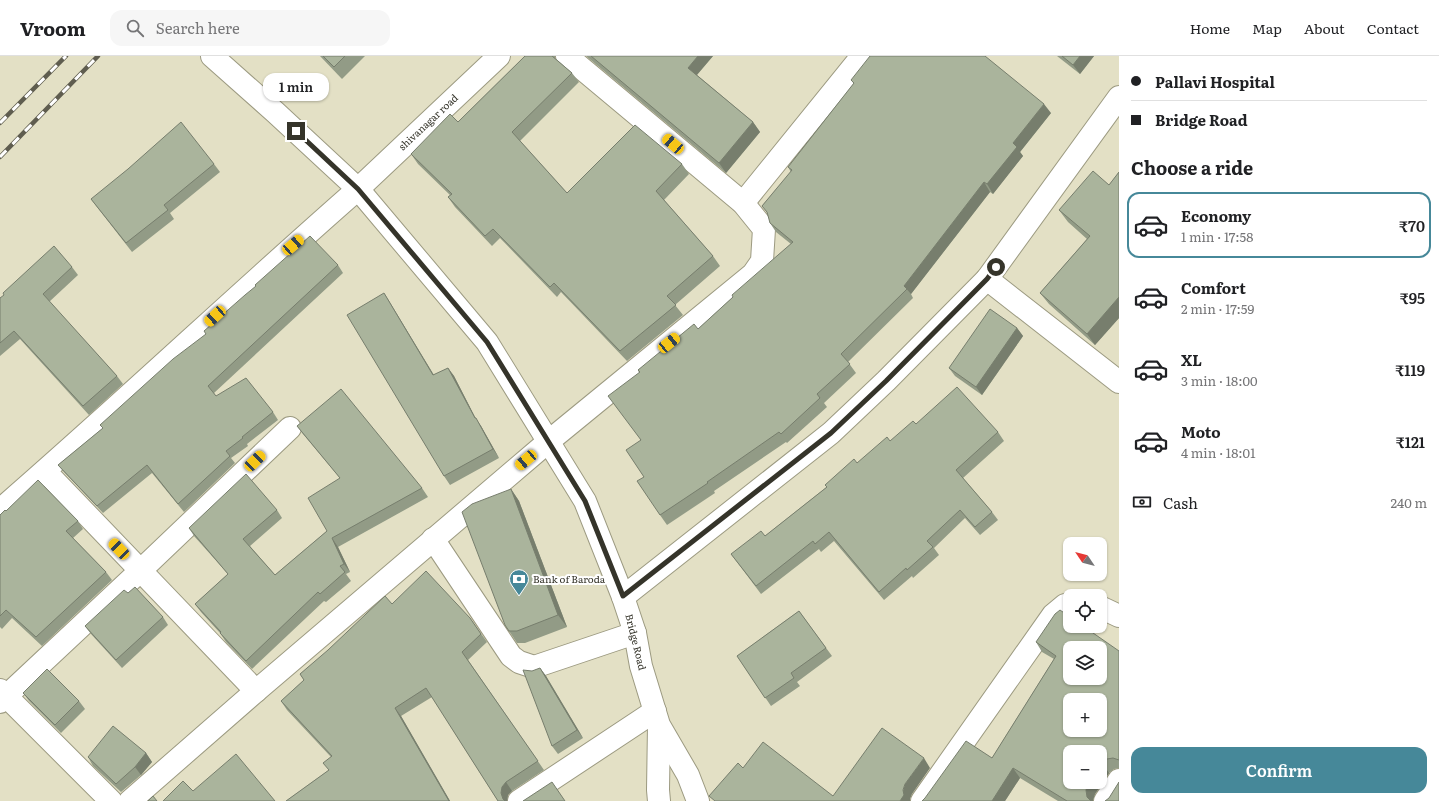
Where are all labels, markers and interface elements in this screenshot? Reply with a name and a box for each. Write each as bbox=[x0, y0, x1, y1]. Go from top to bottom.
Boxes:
search box bbox=[110, 10, 390, 46]
text: Vroom bbox=[20, 14, 86, 42]
text: Search here bbox=[156, 16, 240, 39]
icon: search bbox=[124, 17, 146, 39]
text: Home bbox=[1190, 18, 1230, 38]
text: Map bbox=[1252, 18, 1282, 38]
text: About bbox=[1304, 18, 1345, 38]
text: Contact bbox=[1367, 18, 1419, 38]
text: Pallavi Hospital bbox=[1155, 70, 1275, 93]
callout: 1 min bbox=[263, 73, 329, 101]
text: 1 min bbox=[279, 77, 313, 96]
street label: shivanagar road bbox=[395, 90, 461, 153]
text: Bridge Road bbox=[1155, 108, 1248, 131]
route end bbox=[287, 122, 305, 140]
car bbox=[660, 132, 686, 156]
text: Choose a ride bbox=[1131, 154, 1253, 181]
text: Economy bbox=[1181, 204, 1251, 227]
icon: car bbox=[1133, 207, 1169, 243]
text: ₹70 bbox=[1399, 214, 1425, 237]
text: 1 min · 17:58 bbox=[1181, 227, 1253, 246]
car bbox=[280, 233, 306, 257]
route start bbox=[987, 258, 1005, 276]
text: Comfort bbox=[1181, 276, 1246, 299]
icon: car bbox=[1133, 279, 1169, 315]
text: ₹95 bbox=[1400, 286, 1425, 309]
text: 2 min · 17:59 bbox=[1181, 299, 1254, 318]
car bbox=[202, 304, 228, 328]
car bbox=[656, 331, 682, 355]
text: XL bbox=[1181, 348, 1202, 371]
icon: car bbox=[1133, 351, 1169, 387]
text: ₹119 bbox=[1395, 358, 1425, 381]
text: 3 min · 18:00 bbox=[1181, 371, 1258, 390]
text: Moto bbox=[1181, 420, 1221, 443]
icon: car bbox=[1133, 423, 1169, 459]
text: ₹121 bbox=[1396, 430, 1425, 453]
text: 4 min · 18:01 bbox=[1181, 443, 1255, 462]
car bbox=[242, 448, 268, 474]
car bbox=[513, 448, 539, 472]
icon: cash bbox=[1131, 491, 1153, 513]
text: Cash bbox=[1163, 491, 1198, 514]
text: 240 m bbox=[1391, 493, 1427, 512]
car bbox=[106, 536, 132, 562]
north arrow bbox=[1063, 537, 1107, 581]
map controls bbox=[1063, 537, 1107, 789]
bank icon: Bank of Baroda bbox=[508, 568, 530, 596]
place label: Bank of Baroda bbox=[533, 571, 606, 586]
button: locate bbox=[1063, 589, 1107, 633]
street label: Bridge Road bbox=[622, 612, 651, 672]
button: layers bbox=[1063, 641, 1107, 685]
button: + bbox=[1063, 693, 1107, 737]
button: − bbox=[1063, 745, 1107, 789]
button: Confirm bbox=[1131, 747, 1427, 793]

